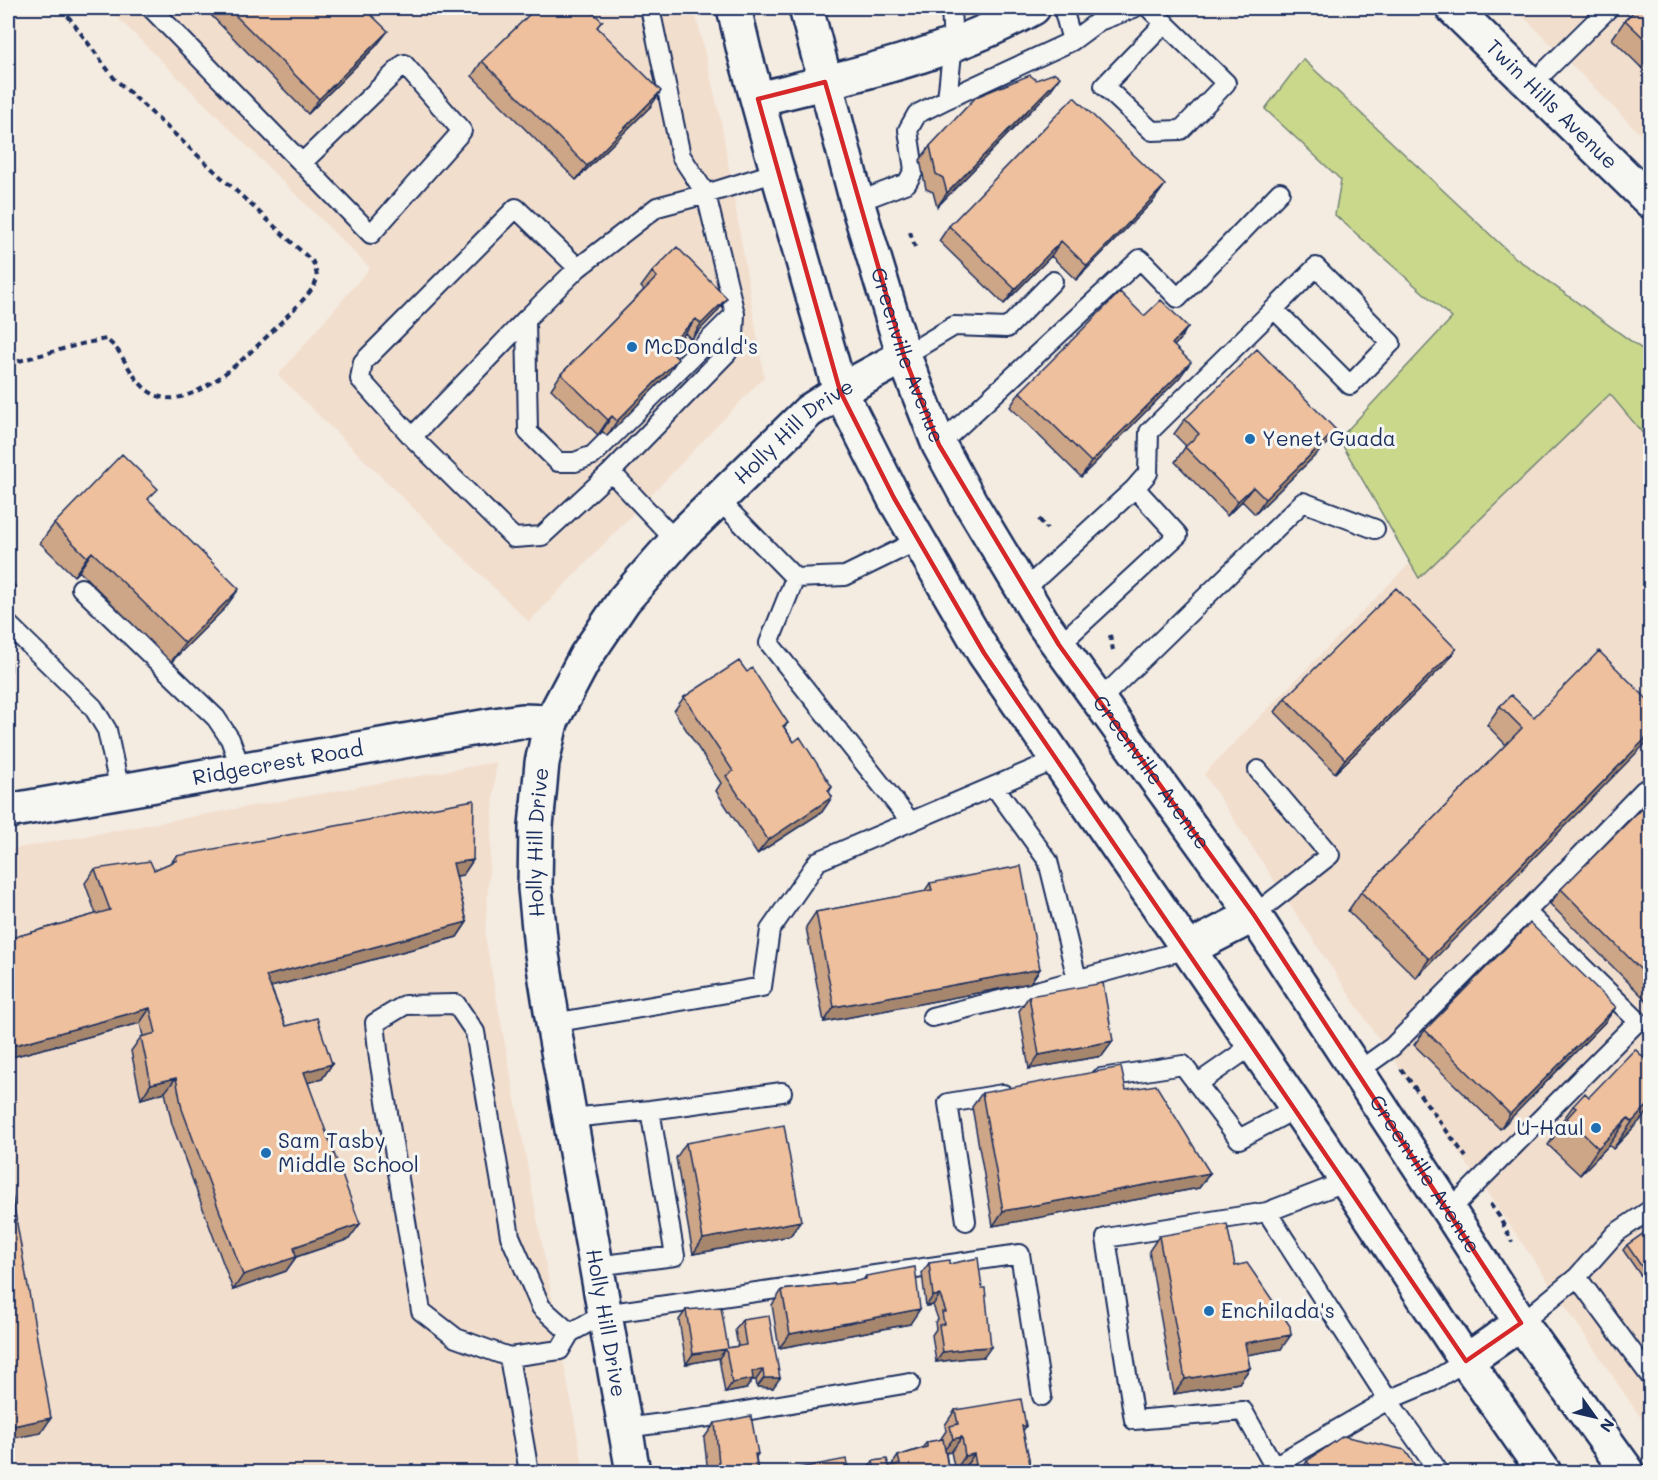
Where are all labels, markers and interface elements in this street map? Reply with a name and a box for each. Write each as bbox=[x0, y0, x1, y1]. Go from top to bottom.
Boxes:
street label: Twin Hills Avenue bbox=[1481, 33, 1624, 174]
street label: Greenville Avenue bbox=[866, 264, 952, 447]
place label: McDonald's bbox=[644, 332, 758, 359]
marker: McDonald's bbox=[625, 340, 639, 354]
street label: Holly Hill Drive bbox=[727, 371, 858, 489]
place label: Yenet Guada bbox=[1262, 424, 1396, 451]
marker: Yenet Guada bbox=[1243, 432, 1257, 446]
street label: Greenville Avenue bbox=[1087, 689, 1217, 854]
street label: Ridgecrest Road bbox=[190, 733, 365, 790]
street label: Holly Hill Drive bbox=[520, 766, 554, 919]
street label: Greenville Avenue bbox=[1364, 1089, 1488, 1258]
place label: U-Haul bbox=[1516, 1113, 1584, 1140]
marker: U-Haul bbox=[1589, 1121, 1603, 1135]
place label: Sam Tasby Middle School bbox=[278, 1126, 419, 1177]
marker: Sam Tasby Middle School bbox=[259, 1146, 273, 1160]
street label: Holly Hill Drive bbox=[581, 1247, 634, 1399]
place label: Enchilada's bbox=[1221, 1296, 1335, 1323]
marker: Enchilada's bbox=[1202, 1304, 1216, 1318]
north arrow bbox=[1565, 1387, 1625, 1447]
text: N bbox=[1596, 1415, 1620, 1437]

